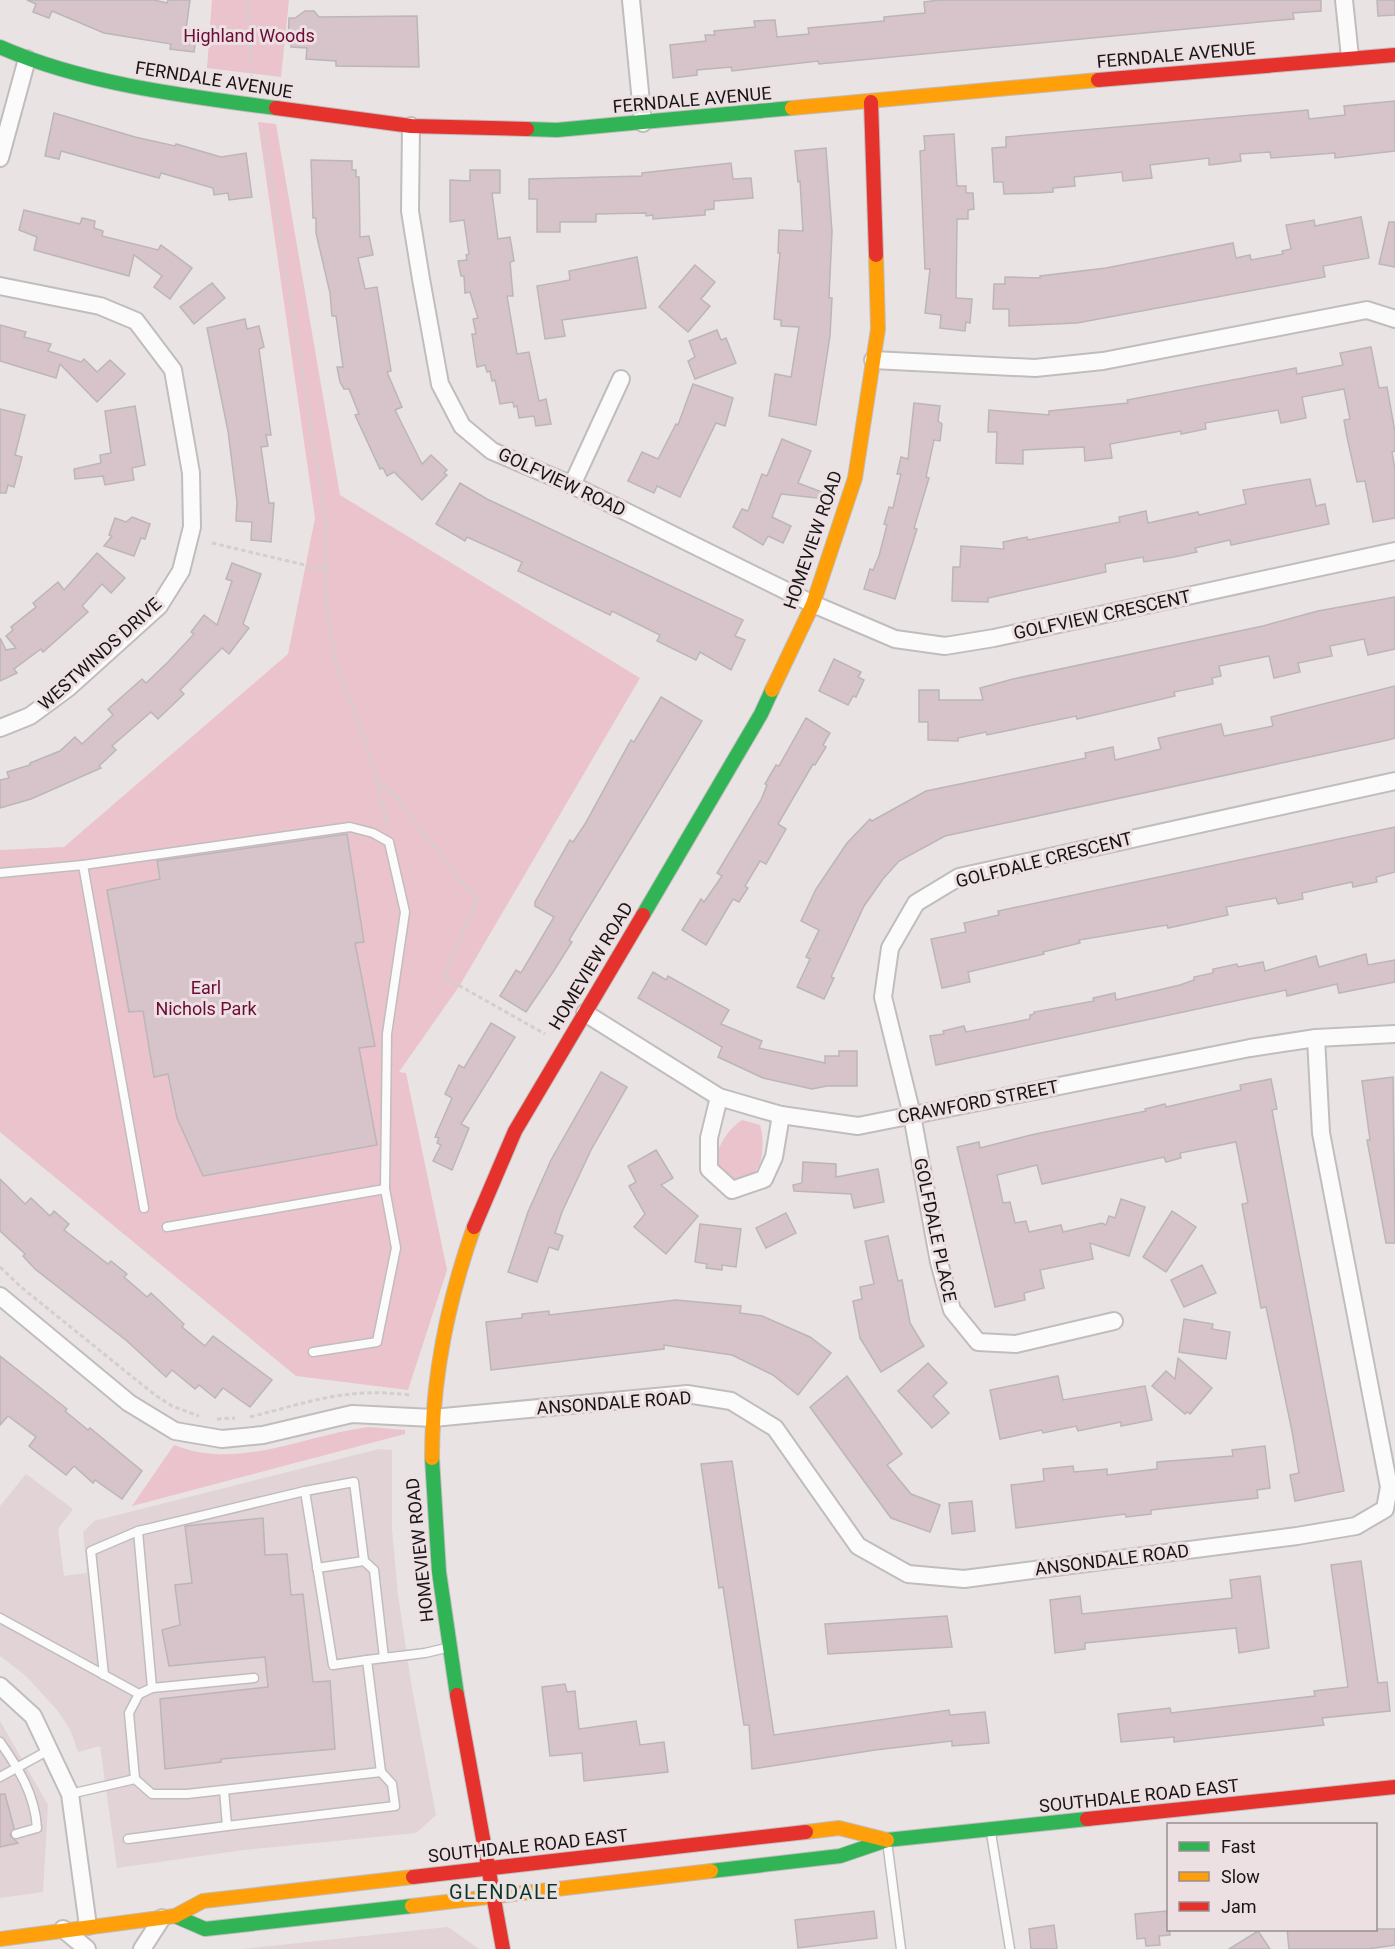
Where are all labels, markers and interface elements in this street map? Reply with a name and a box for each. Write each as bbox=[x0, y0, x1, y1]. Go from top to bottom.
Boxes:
park label: Highland Woods bbox=[183, 25, 315, 46]
street label: FERNDALE AVENUE bbox=[1096, 37, 1256, 72]
street label: FERNDALE AVENUE bbox=[134, 57, 294, 102]
street label: FERNDALE AVENUE bbox=[612, 82, 772, 117]
street label: GOLFVIEW ROAD bbox=[495, 443, 629, 520]
street label: HOMEVIEW ROAD bbox=[779, 468, 846, 612]
street label: GOLFVIEW CRESCENT bbox=[1012, 585, 1193, 644]
street label: WESTWINDS DRIVE bbox=[34, 593, 165, 714]
street label: GOLFDALE CRESCENT bbox=[954, 827, 1135, 892]
street label: HOMEVIEW ROAD bbox=[544, 898, 637, 1033]
park label: Earl Nichols Park bbox=[155, 977, 257, 1019]
street label: CRAWFORD STREET bbox=[896, 1076, 1060, 1127]
street label: GOLFDALE PLACE bbox=[910, 1156, 961, 1304]
street label: ANSONDALE ROAD bbox=[536, 1387, 692, 1418]
street label: HOMEVIEW ROAD bbox=[401, 1477, 438, 1623]
street label: ANSONDALE ROAD bbox=[1034, 1540, 1190, 1579]
street label: SOUTHDALE ROAD EAST bbox=[1038, 1775, 1240, 1816]
legend bbox=[1167, 1823, 1377, 1931]
street label: SOUTHDALE ROAD EAST bbox=[427, 1825, 629, 1866]
text: Fast bbox=[1221, 1836, 1256, 1857]
text: Slow bbox=[1221, 1866, 1260, 1887]
district label: GLENDALE bbox=[449, 1880, 559, 1904]
text: Jam bbox=[1221, 1896, 1257, 1917]

